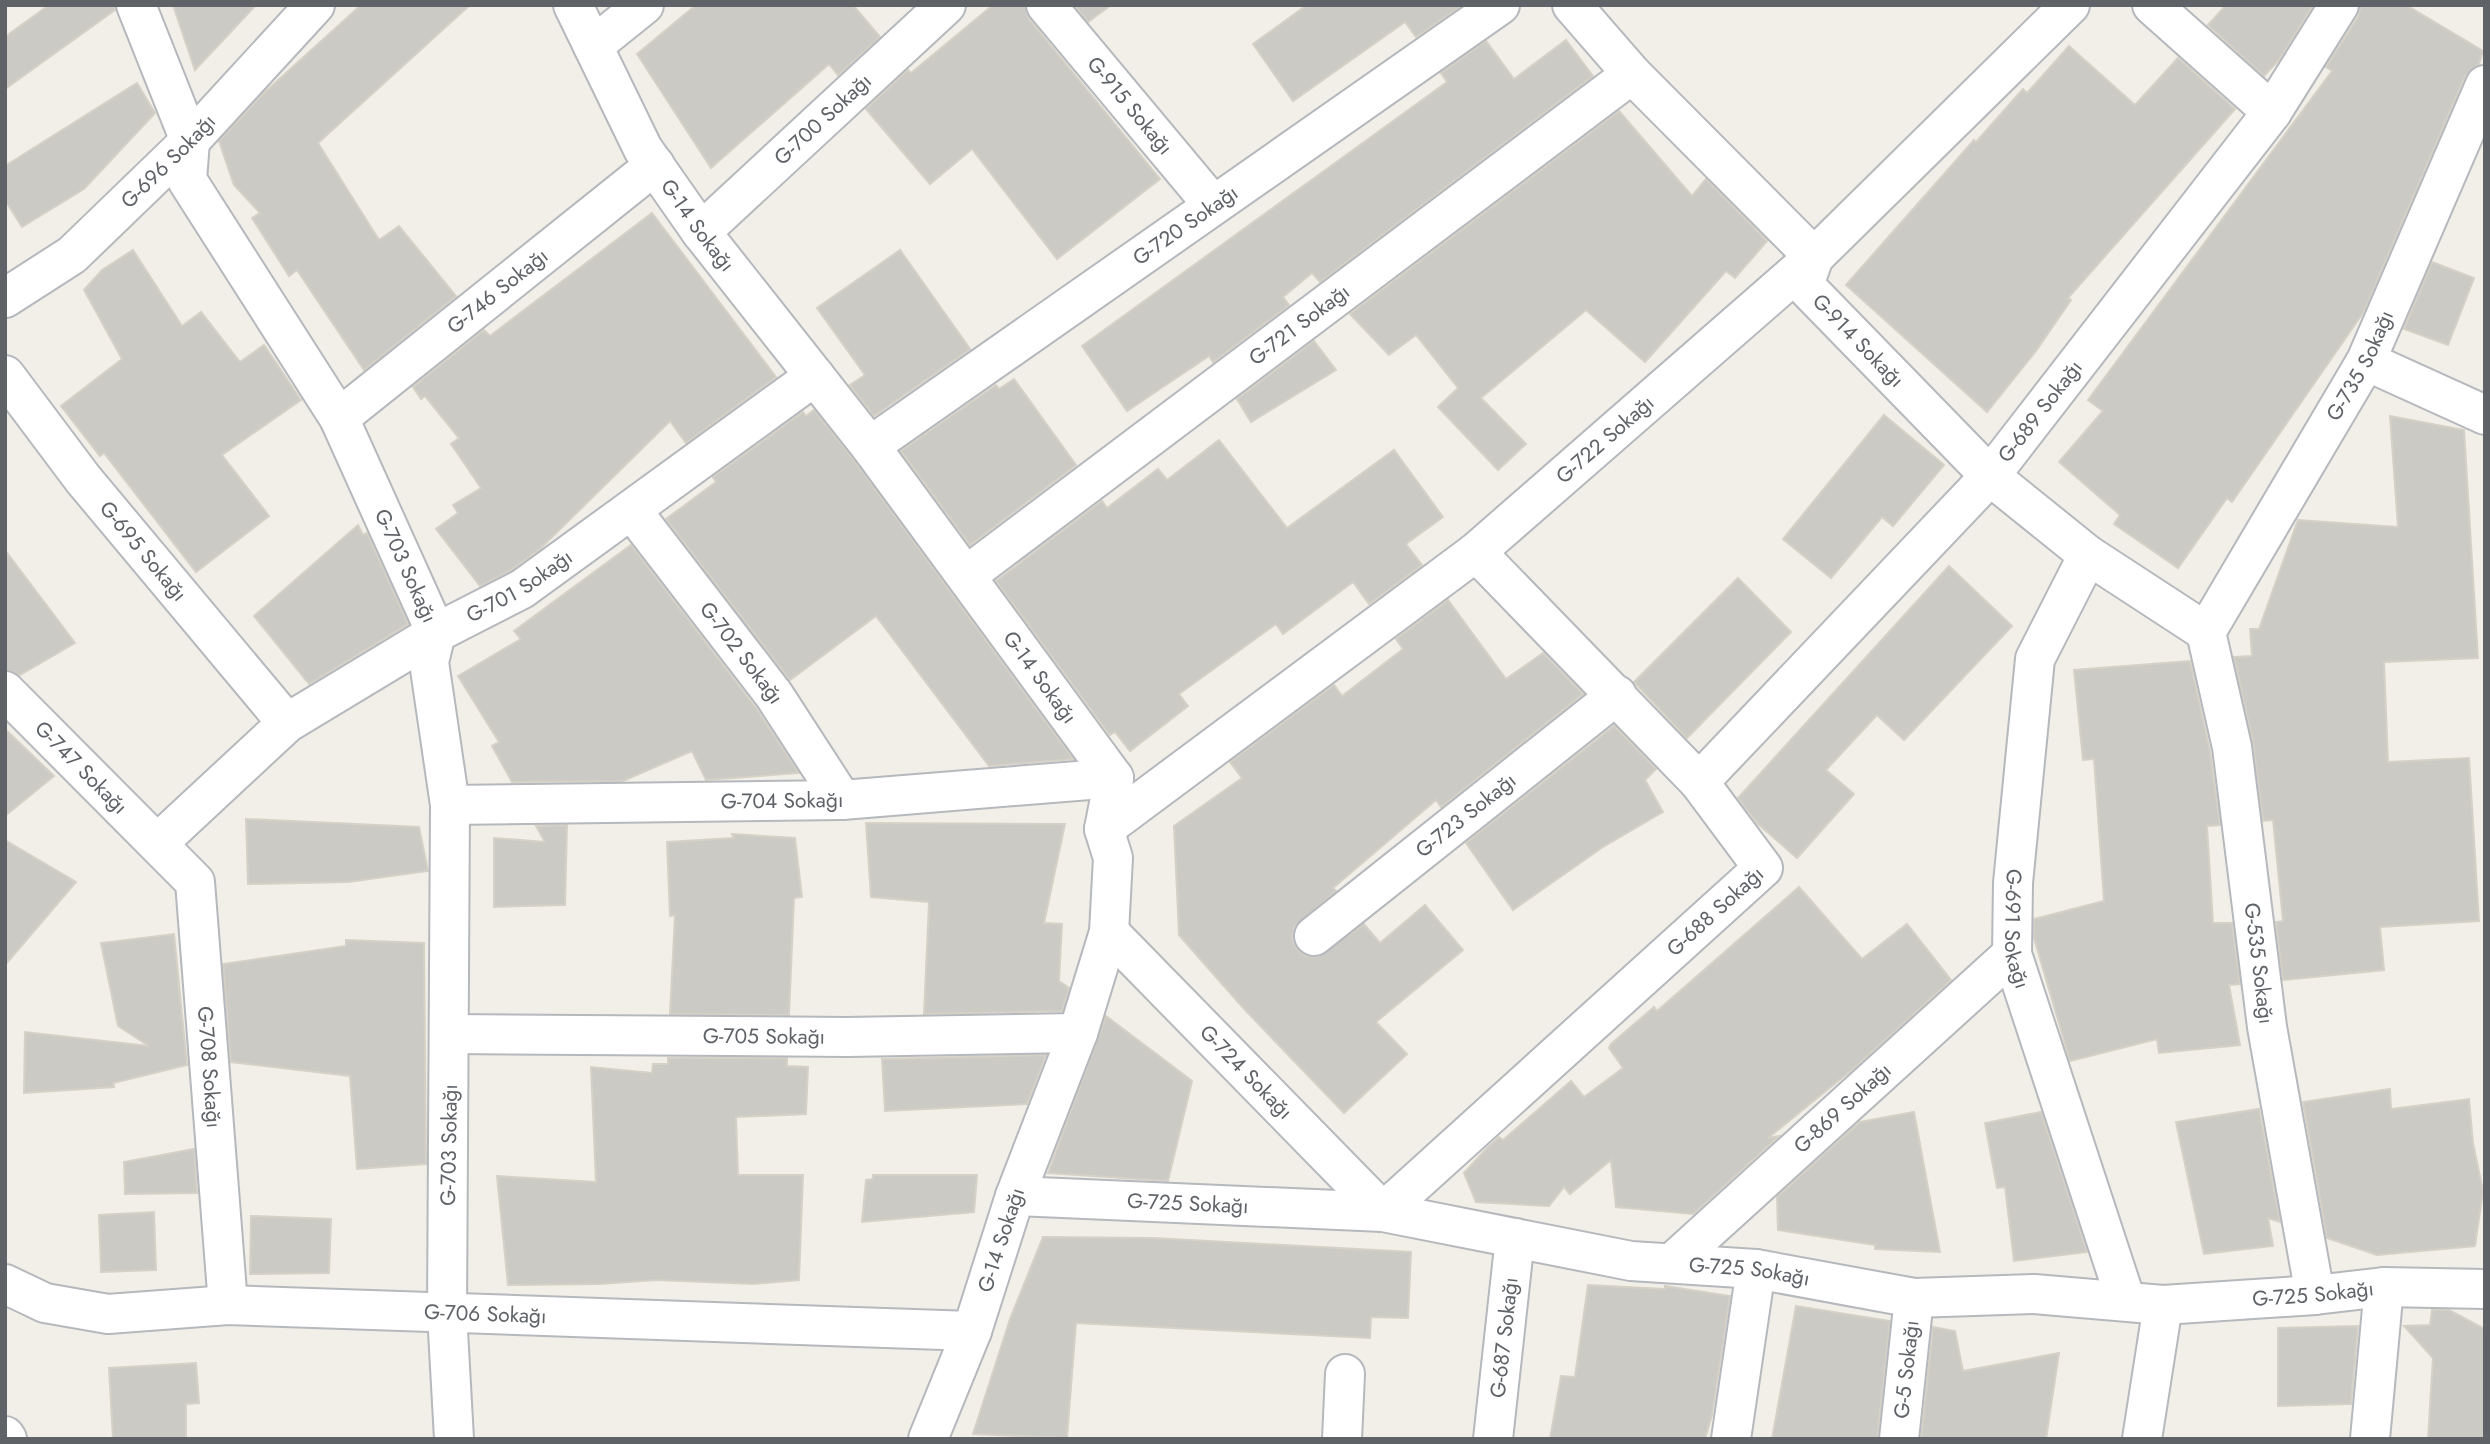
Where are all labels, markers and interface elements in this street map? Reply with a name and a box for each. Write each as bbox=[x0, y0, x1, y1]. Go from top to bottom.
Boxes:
street label: G-915 Sokağı bbox=[1080, 50, 1180, 161]
street label: G-700 Sokağı bbox=[767, 66, 878, 172]
street label: G-696 Sokağı bbox=[114, 107, 223, 215]
street label: G-14 Sokağı bbox=[653, 173, 742, 278]
street label: G-720 Sokağı bbox=[1127, 178, 1244, 273]
street label: G-746 Sokağı bbox=[440, 241, 555, 341]
street label: G-721 Sokağı bbox=[1243, 277, 1356, 373]
street label: G-914 Sokağı bbox=[1805, 287, 1911, 394]
street label: G-735 Sokağı bbox=[2319, 306, 2401, 427]
street label: G-689 Sokağı bbox=[1991, 354, 2089, 469]
street label: G-722 Sokağı bbox=[1549, 388, 1661, 491]
street label: G-695 Sokağı bbox=[92, 494, 194, 608]
street label: G-703 Sokağı bbox=[367, 504, 444, 628]
street label: G-701 Sokağı bbox=[461, 542, 579, 630]
street label: G-702 Sokağı bbox=[692, 595, 791, 710]
street label: G-14 Sokağı bbox=[996, 625, 1084, 730]
street label: G-747 Sokağı bbox=[28, 714, 135, 821]
street label: G-723 Sokağı bbox=[1409, 766, 1523, 865]
street label: G-704 Sokağı bbox=[720, 785, 844, 817]
street label: G-688 Sokağı bbox=[1660, 859, 1770, 963]
street label: G-691 Sokağı bbox=[1997, 868, 2037, 992]
street label: G-535 Sokağı bbox=[2237, 901, 2282, 1026]
street label: G-708 Sokağı bbox=[190, 1005, 229, 1129]
street label: G-724 Sokağı bbox=[1193, 1018, 1299, 1126]
street label: G-705 Sokağı bbox=[703, 1021, 825, 1052]
street label: G-869 Sokağı bbox=[1787, 1056, 1898, 1160]
street label: G-703 Sokağı bbox=[433, 1084, 465, 1206]
street label: G-14 Sokağı bbox=[970, 1184, 1032, 1296]
street label: G-725 Sokağı bbox=[1126, 1186, 1249, 1221]
street label: G-725 Sokağı bbox=[1688, 1250, 1812, 1294]
street label: G-725 Sokağı bbox=[2251, 1273, 2375, 1314]
street label: G-687 Sokağı bbox=[1483, 1276, 1526, 1399]
street label: G-706 Sokağı bbox=[424, 1297, 547, 1331]
street label: G-5 Sokağı bbox=[1886, 1319, 1927, 1420]

